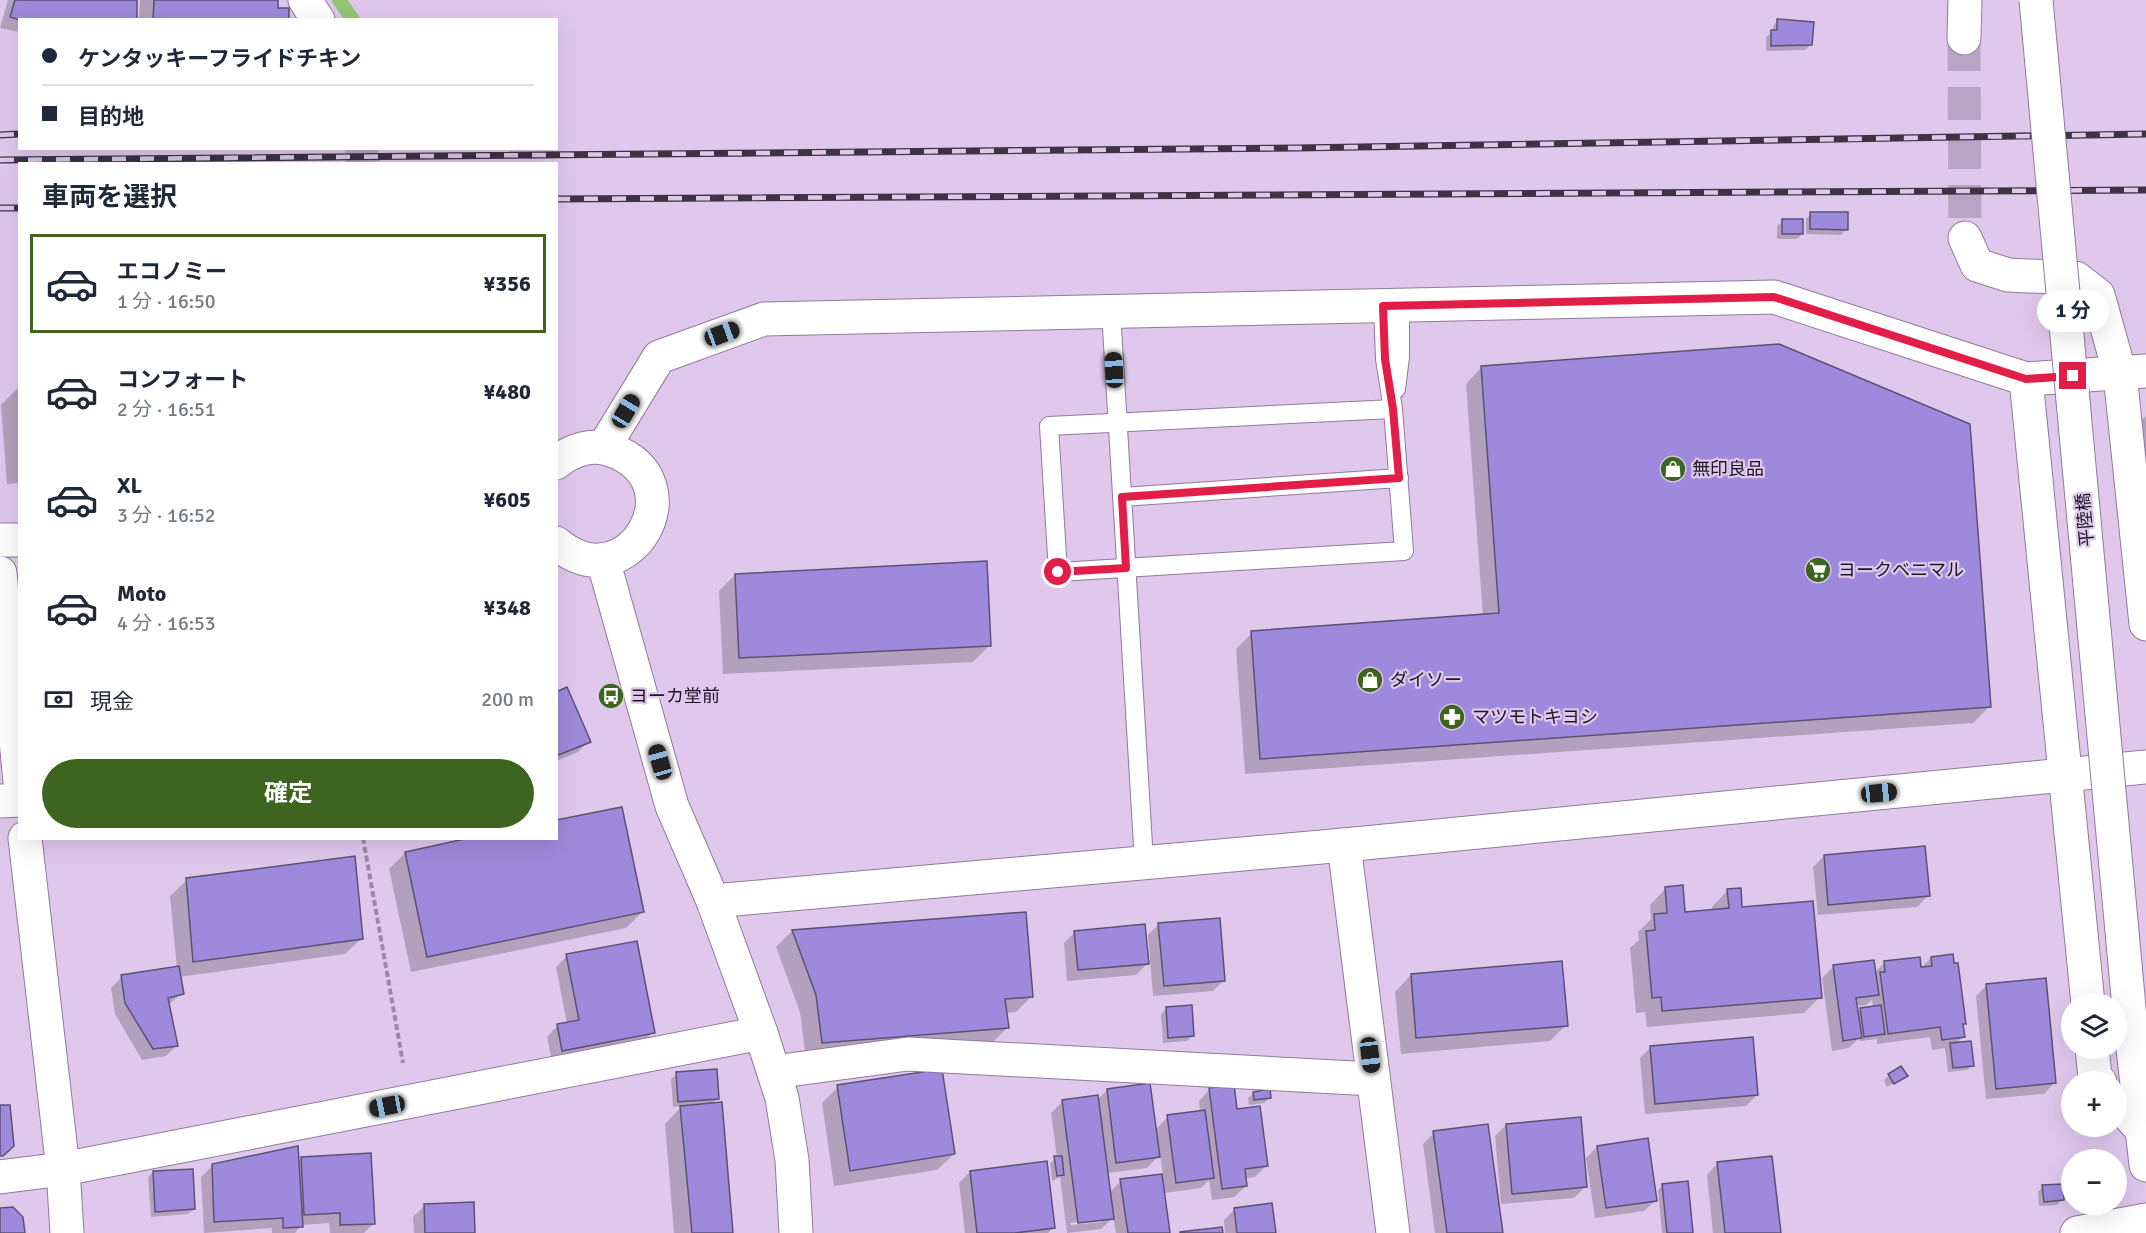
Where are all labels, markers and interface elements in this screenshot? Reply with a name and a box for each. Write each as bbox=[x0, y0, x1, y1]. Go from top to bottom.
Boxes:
text: ケンタッキーフライドチキン bbox=[78, 45, 361, 72]
text: 目的地 bbox=[78, 103, 144, 130]
text: 車両を選択 bbox=[42, 181, 177, 214]
icon: car bbox=[45, 257, 99, 311]
text: エコノミー bbox=[117, 258, 227, 285]
text: ¥356 bbox=[483, 270, 531, 297]
text: 1 分 · 16:50 bbox=[117, 289, 216, 314]
callout: 1 分 bbox=[2037, 289, 2109, 331]
text: 1 分 bbox=[2055, 298, 2091, 323]
car bbox=[702, 319, 742, 349]
car bbox=[1104, 352, 1124, 388]
route end bbox=[2059, 362, 2086, 389]
icon: car bbox=[45, 365, 99, 419]
text: コンフォート bbox=[117, 366, 248, 393]
text: ¥480 bbox=[483, 378, 531, 405]
car bbox=[609, 391, 643, 431]
text: 2 分 · 16:51 bbox=[117, 397, 216, 422]
shop icon: 無印良品 bbox=[1658, 454, 1688, 484]
place label: 無印良品 bbox=[1692, 458, 1764, 480]
text: XL bbox=[117, 472, 142, 499]
icon: car bbox=[45, 473, 99, 527]
text: ¥605 bbox=[483, 486, 531, 513]
street label: 平陸橋 bbox=[2072, 492, 2098, 548]
text: 3 分 · 16:52 bbox=[117, 503, 216, 528]
supermarket icon: ヨークベニマル bbox=[1803, 555, 1833, 585]
route start bbox=[1044, 558, 1071, 585]
place label: ヨークベニマル bbox=[1838, 559, 1964, 581]
text: Moto bbox=[117, 580, 166, 607]
icon: car bbox=[45, 581, 99, 635]
text: ¥348 bbox=[483, 594, 531, 621]
text: 4 分 · 16:53 bbox=[117, 611, 216, 636]
shop icon: ダイソー bbox=[1355, 665, 1385, 695]
place label: ダイソー bbox=[1390, 669, 1462, 691]
bus stop icon: ヨーカ堂前 bbox=[596, 681, 626, 711]
icon: cash bbox=[42, 683, 75, 716]
place label: ヨーカ堂前 bbox=[630, 685, 720, 707]
text: 200 m bbox=[481, 687, 534, 712]
text: 現金 bbox=[90, 688, 134, 715]
pharmacy icon: マツモトキヨシ bbox=[1437, 702, 1467, 732]
place label: マツモトキヨシ bbox=[1472, 706, 1598, 728]
car bbox=[646, 742, 674, 782]
button: 確定 bbox=[42, 759, 534, 828]
car bbox=[1860, 782, 1898, 804]
map controls bbox=[2061, 993, 2127, 1215]
button: layers bbox=[2061, 993, 2127, 1059]
car bbox=[1359, 1036, 1381, 1074]
button: + bbox=[2061, 1071, 2127, 1137]
car bbox=[368, 1094, 406, 1118]
button: − bbox=[2061, 1149, 2127, 1215]

